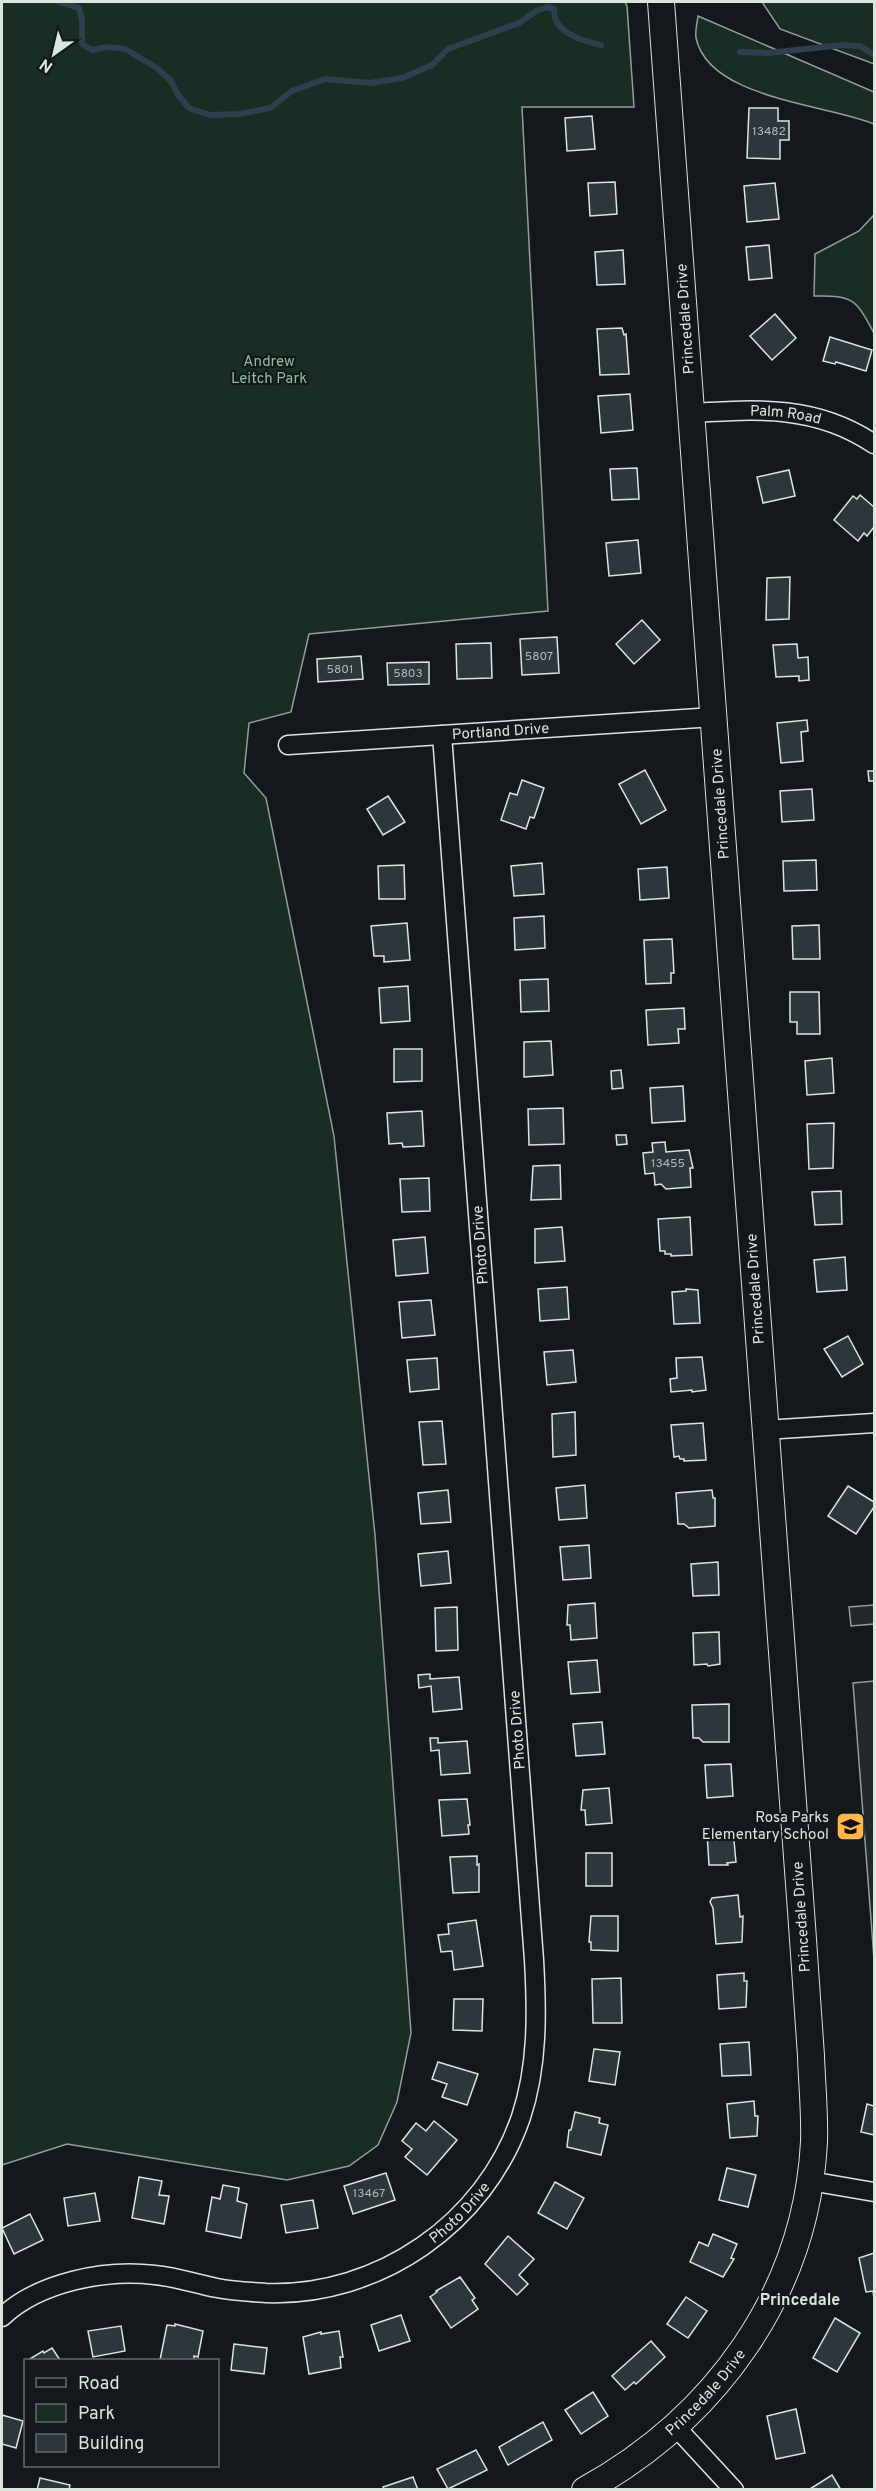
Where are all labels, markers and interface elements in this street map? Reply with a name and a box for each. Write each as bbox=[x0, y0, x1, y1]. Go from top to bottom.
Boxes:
north arrow bbox=[24, 24, 84, 84]
text: N bbox=[36, 53, 57, 76]
house number: 13482 bbox=[752, 124, 786, 140]
street label: Princedale Drive bbox=[673, 263, 700, 375]
park label: Andrew Leitch Park bbox=[231, 353, 307, 389]
street label: Palm Road bbox=[750, 403, 823, 430]
house number: 5807 bbox=[525, 649, 553, 665]
house number: 5801 bbox=[327, 662, 353, 678]
house number: 5803 bbox=[393, 666, 423, 682]
street label: Portland Drive bbox=[451, 720, 550, 745]
street label: Princedale Drive bbox=[708, 748, 735, 860]
house number: 13455 bbox=[651, 1156, 685, 1172]
street label: Photo Drive bbox=[469, 1205, 494, 1285]
street label: Princedale Drive bbox=[743, 1233, 770, 1345]
street label: Photo Drive bbox=[506, 1690, 531, 1770]
place label: Rosa Parks Elementary School bbox=[702, 1809, 829, 1845]
school or university icon: Rosa Parks Elementary School bbox=[834, 1810, 866, 1842]
street label: Princedale Drive bbox=[789, 1861, 816, 1973]
street label: Photo Drive bbox=[426, 2179, 495, 2249]
house number: 13467 bbox=[353, 2186, 385, 2202]
district label: Princedale bbox=[760, 2291, 840, 2311]
street label: Princedale Drive bbox=[662, 2346, 751, 2441]
legend bbox=[24, 2359, 219, 2467]
text: Road bbox=[78, 2373, 120, 2396]
text: Park bbox=[78, 2403, 115, 2426]
text: Building bbox=[78, 2433, 144, 2456]

